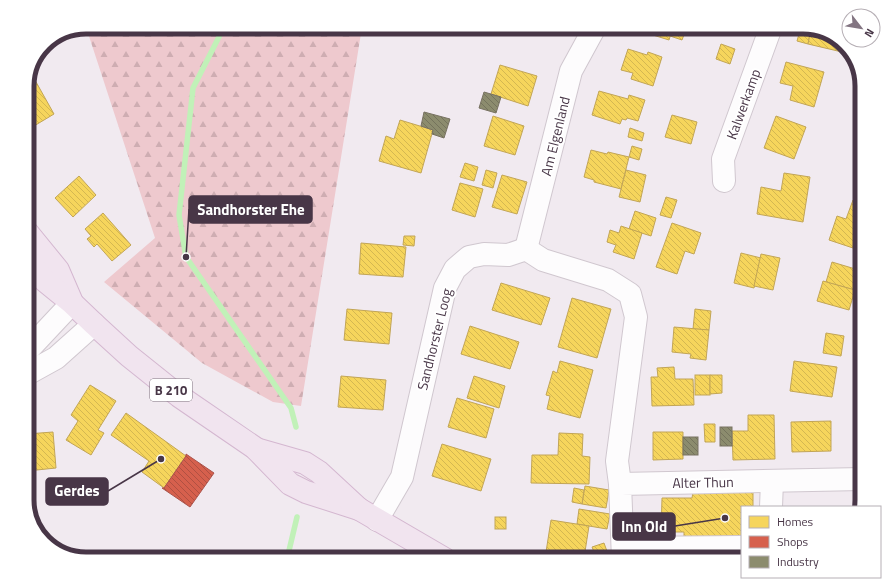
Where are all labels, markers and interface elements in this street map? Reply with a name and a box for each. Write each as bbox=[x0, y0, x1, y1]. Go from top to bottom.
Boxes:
north arrow bbox=[841, 8, 881, 48]
text: N bbox=[861, 26, 878, 41]
street label: Kalwerkamp bbox=[721, 66, 765, 142]
street label: Am Elgenland bbox=[535, 94, 575, 178]
callout: Sandhorster Ehe bbox=[189, 196, 312, 223]
text: Sandhorster Ehe bbox=[197, 198, 305, 221]
street label: Sandhorster Loog bbox=[411, 286, 457, 392]
road number: B 210 bbox=[150, 379, 192, 401]
street label: Alter Thun bbox=[672, 471, 734, 493]
callout: Gerdes bbox=[46, 478, 108, 505]
text: Gerdes bbox=[54, 479, 100, 502]
legend bbox=[741, 506, 881, 578]
text: Homes bbox=[777, 512, 813, 531]
callout: Inn Old bbox=[613, 513, 675, 540]
text: Inn Old bbox=[621, 515, 667, 538]
text: Shops bbox=[777, 532, 809, 551]
text: Industry bbox=[777, 552, 819, 571]

